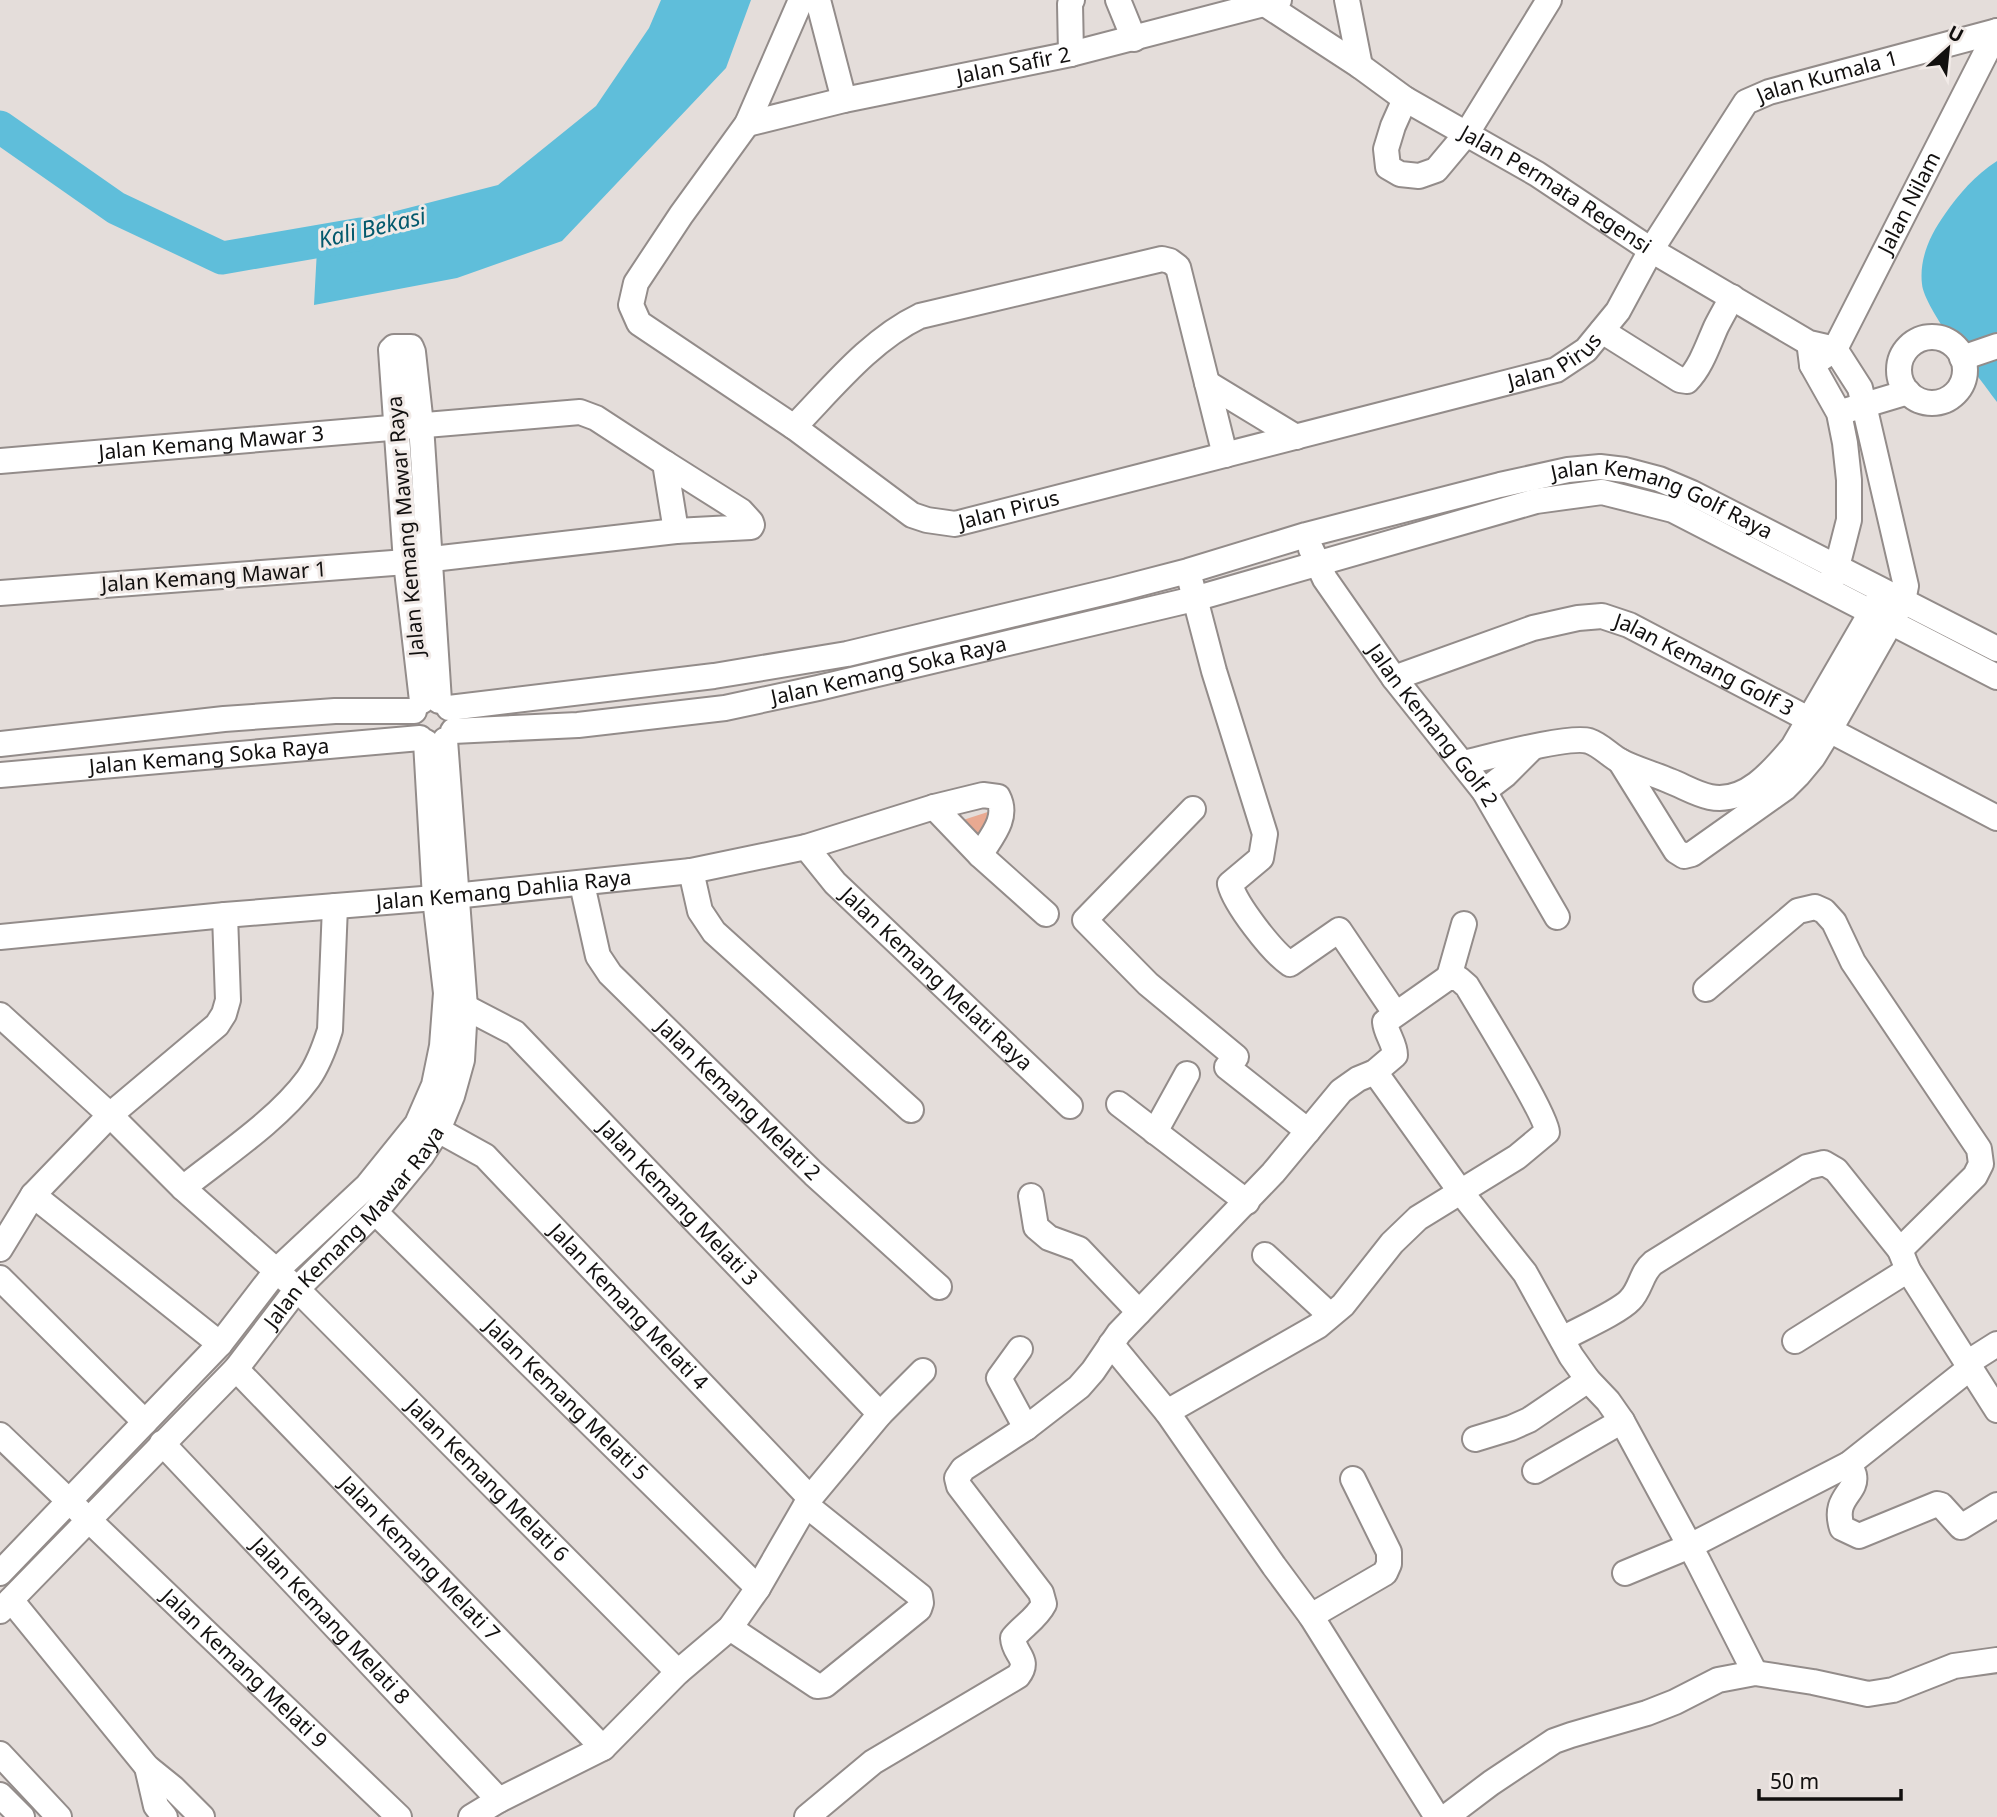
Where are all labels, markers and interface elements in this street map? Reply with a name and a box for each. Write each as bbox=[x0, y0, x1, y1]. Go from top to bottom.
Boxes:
north arrow bbox=[1913, 14, 1983, 84]
text: U bbox=[1943, 19, 1968, 49]
street label: Jalan Safir 2 bbox=[952, 39, 1073, 90]
street label: Jalan Kumala 1 bbox=[1750, 43, 1901, 110]
street label: Jalan Permata Regensi bbox=[1454, 117, 1657, 259]
street label: Jalan Nilam bbox=[1870, 146, 1946, 260]
water label: Kali Bekasi bbox=[315, 199, 430, 255]
street label: Jalan Pirus bbox=[1503, 327, 1607, 395]
street label: Jalan Kemang Mawar Raya bbox=[380, 395, 431, 659]
street label: Jalan Kemang Mawar 3 bbox=[95, 419, 325, 466]
street label: Jalan Kemang Golf Raya bbox=[1546, 452, 1778, 545]
street label: Jalan Pirus bbox=[953, 483, 1062, 536]
street label: Jalan Kemang Mawar 1 bbox=[98, 554, 328, 598]
street label: Jalan Kemang Golf 3 bbox=[1609, 605, 1799, 722]
street label: Jalan Kemang Soka Raya bbox=[766, 629, 1009, 711]
street label: Jalan Kemang Golf 2 bbox=[1360, 636, 1505, 812]
street label: Jalan Kemang Soka Raya bbox=[86, 731, 330, 780]
street label: Jalan Kemang Dahlia Raya bbox=[373, 862, 633, 916]
street label: Jalan Kemang Melati Raya bbox=[834, 879, 1039, 1076]
street label: Jalan Kemang Melati 2 bbox=[649, 1011, 827, 1186]
street label: Jalan Kemang Melati 3 bbox=[591, 1112, 765, 1291]
street label: Jalan Kemang Mawar Raya bbox=[256, 1120, 450, 1335]
street label: Jalan Kemang Melati 4 bbox=[542, 1216, 715, 1395]
street label: Jalan Kemang Melati 5 bbox=[477, 1311, 655, 1486]
street label: Jalan Kemang Melati 6 bbox=[399, 1390, 575, 1567]
street label: Jalan Kemang Melati 7 bbox=[333, 1468, 507, 1647]
street label: Jalan Kemang Melati 8 bbox=[244, 1530, 416, 1710]
street label: Jalan Kemang Melati 9 bbox=[154, 1581, 334, 1754]
scale bar bbox=[1759, 1758, 1901, 1802]
text: 50 m bbox=[1770, 1767, 1819, 1795]

